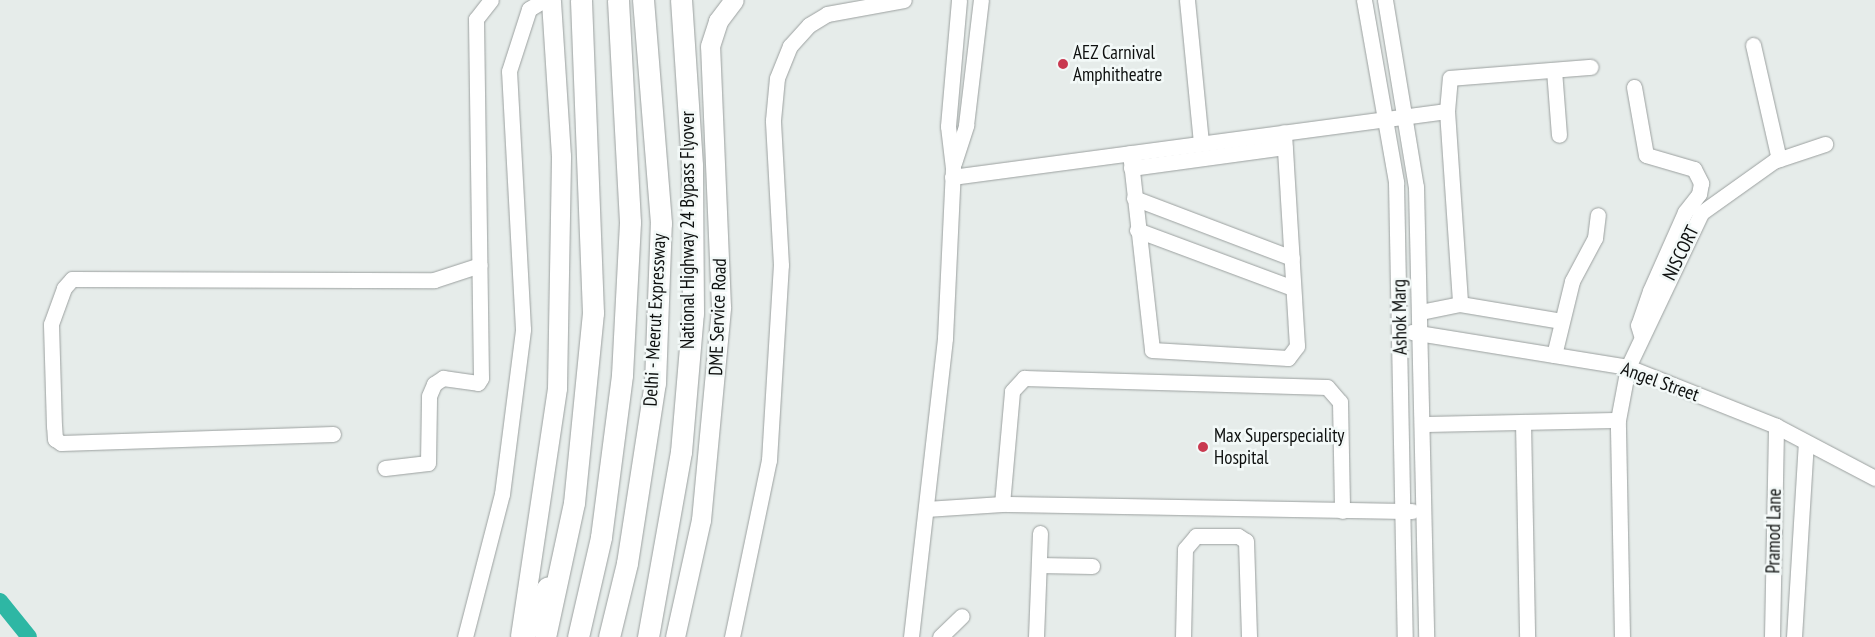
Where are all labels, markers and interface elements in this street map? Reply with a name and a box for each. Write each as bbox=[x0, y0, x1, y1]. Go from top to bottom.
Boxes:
place label: AEZ Carnival Amphitheatre bbox=[1073, 42, 1162, 86]
marker: AEZ Carnival Amphitheatre bbox=[1057, 58, 1069, 70]
street label: National Highway 24 Bypass Flyover bbox=[677, 111, 699, 349]
street label: NISCORT bbox=[1658, 222, 1704, 284]
street label: Delhi - Meerut Expressway bbox=[639, 232, 671, 408]
street label: DME Service Road bbox=[705, 258, 731, 376]
street label: Ashok Marg bbox=[1388, 279, 1412, 355]
street label: Angel Street bbox=[1618, 357, 1702, 407]
place label: Max Superspeciality Hospital bbox=[1214, 425, 1345, 469]
marker: Max Superspeciality Hospital bbox=[1196, 440, 1210, 454]
street label: Pramod Lane bbox=[1762, 488, 1786, 574]

